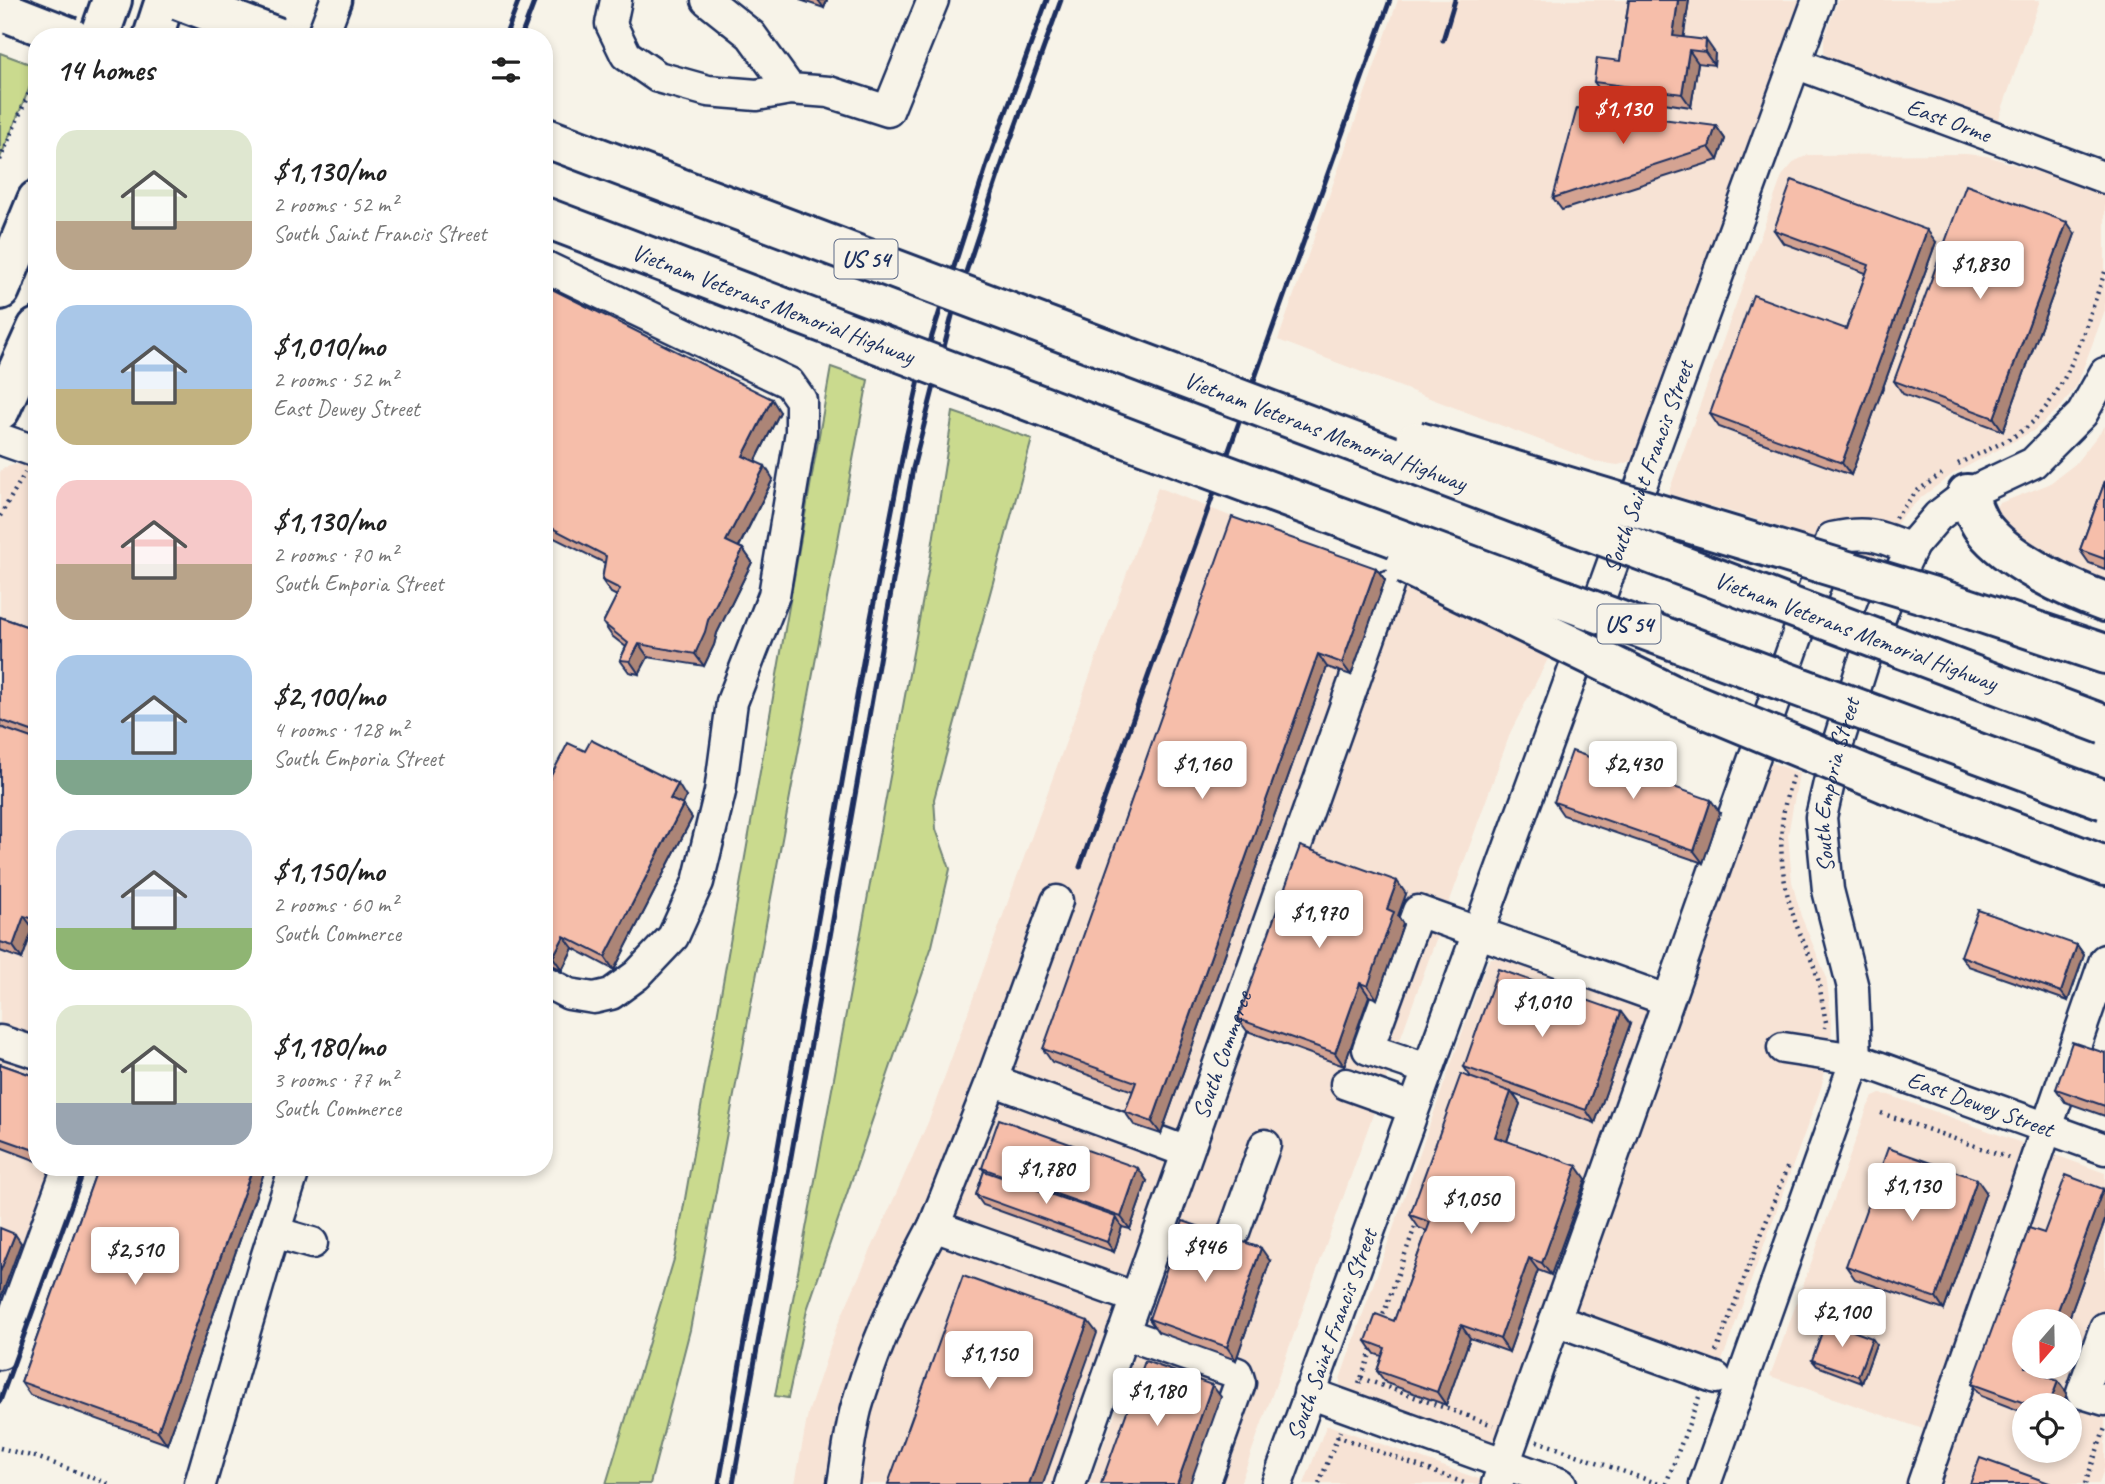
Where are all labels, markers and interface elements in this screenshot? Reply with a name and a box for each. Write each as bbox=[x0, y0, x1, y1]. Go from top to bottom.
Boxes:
text: 14 homes bbox=[56, 51, 154, 89]
icon: filters bbox=[487, 51, 525, 89]
pin: $1,130 bbox=[1566, 86, 1680, 146]
street label: East Orme bbox=[1903, 91, 1997, 150]
text: $1,130 bbox=[1595, 94, 1651, 123]
text: $1,130/mo bbox=[273, 152, 385, 190]
icon: home bbox=[112, 158, 196, 242]
text: 2 rooms · 52 m² bbox=[273, 190, 397, 219]
text: South Saint Francis Street bbox=[273, 219, 486, 248]
street label: Vietnam Veterans Memorial Highway bbox=[628, 237, 920, 372]
road number: US 54 bbox=[834, 240, 898, 278]
pin: $1,830 bbox=[1923, 242, 2037, 301]
text: $1,830 bbox=[1952, 249, 2008, 278]
text: $1,010/mo bbox=[273, 327, 385, 365]
icon: home bbox=[112, 333, 196, 417]
street label: South Saint Francis Street bbox=[1596, 355, 1701, 576]
text: 2 rooms · 52 m² bbox=[273, 365, 397, 394]
street label: Vietnam Veterans Memorial Highway bbox=[1180, 365, 1473, 499]
text: East Dewey Street bbox=[273, 394, 419, 423]
text: $1,130/mo bbox=[273, 502, 385, 540]
icon: home bbox=[112, 508, 196, 592]
text: 2 rooms · 70 m² bbox=[273, 540, 397, 569]
street label: Vietnam Veterans Memorial Highway bbox=[1711, 564, 2003, 699]
text: South Emporia Street bbox=[273, 569, 443, 598]
road number: US 54 bbox=[1598, 604, 1660, 644]
text: $2,100/mo bbox=[273, 677, 385, 715]
icon: home bbox=[112, 683, 196, 767]
street label: South Emporia Street bbox=[1806, 692, 1867, 874]
text: 4 rooms · 128 m² bbox=[273, 715, 408, 744]
pin: $1,160 bbox=[1145, 742, 1259, 801]
pin: $2,430 bbox=[1576, 742, 1690, 801]
text: South Emporia Street bbox=[273, 744, 443, 773]
text: $1,160 bbox=[1174, 749, 1230, 778]
text: $2,430 bbox=[1605, 749, 1661, 778]
text: $1,150/mo bbox=[273, 852, 384, 890]
icon: home bbox=[112, 858, 196, 942]
text: 2 rooms · 60 m² bbox=[273, 890, 397, 919]
pin: $1,970 bbox=[1262, 890, 1376, 950]
text: $1,970 bbox=[1291, 898, 1347, 927]
text: South Commerce bbox=[273, 919, 401, 948]
pin: $1,010 bbox=[1485, 979, 1599, 1039]
street label: South Commerce bbox=[1185, 985, 1259, 1123]
text: $1,010 bbox=[1514, 987, 1570, 1016]
text: $1,180/mo bbox=[273, 1027, 385, 1065]
icon: home bbox=[112, 1033, 196, 1117]
street label: East Dewey Street bbox=[1903, 1064, 2059, 1145]
text: 3 rooms · 77 m² bbox=[273, 1065, 397, 1094]
text: South Commerce bbox=[273, 1094, 401, 1123]
pin: $1,780 bbox=[989, 1146, 1103, 1206]
text: $1,780 bbox=[1018, 1154, 1074, 1183]
pin: $1,130 bbox=[1855, 1164, 1969, 1223]
text: $1,130 bbox=[1884, 1171, 1940, 1200]
pin: $1,050 bbox=[1414, 1176, 1528, 1236]
text: $1,050 bbox=[1443, 1184, 1499, 1213]
street label: South Saint Francis Street bbox=[1279, 1223, 1384, 1444]
pin: $946 bbox=[1164, 1224, 1246, 1284]
pin: $2,510 bbox=[78, 1228, 192, 1287]
text: $946 bbox=[1184, 1232, 1226, 1261]
text: $2,510 bbox=[107, 1235, 163, 1264]
pin: $2,100 bbox=[1785, 1290, 1899, 1349]
text: $2,100 bbox=[1814, 1297, 1870, 1326]
north arrow bbox=[2012, 1309, 2082, 1379]
map controls bbox=[2012, 1309, 2082, 1463]
pin: $1,150 bbox=[932, 1332, 1046, 1391]
text: $1,150 bbox=[961, 1339, 1017, 1368]
pin: $1,180 bbox=[1100, 1368, 1214, 1428]
text: $1,180 bbox=[1129, 1376, 1185, 1405]
button: locate bbox=[2012, 1393, 2082, 1463]

